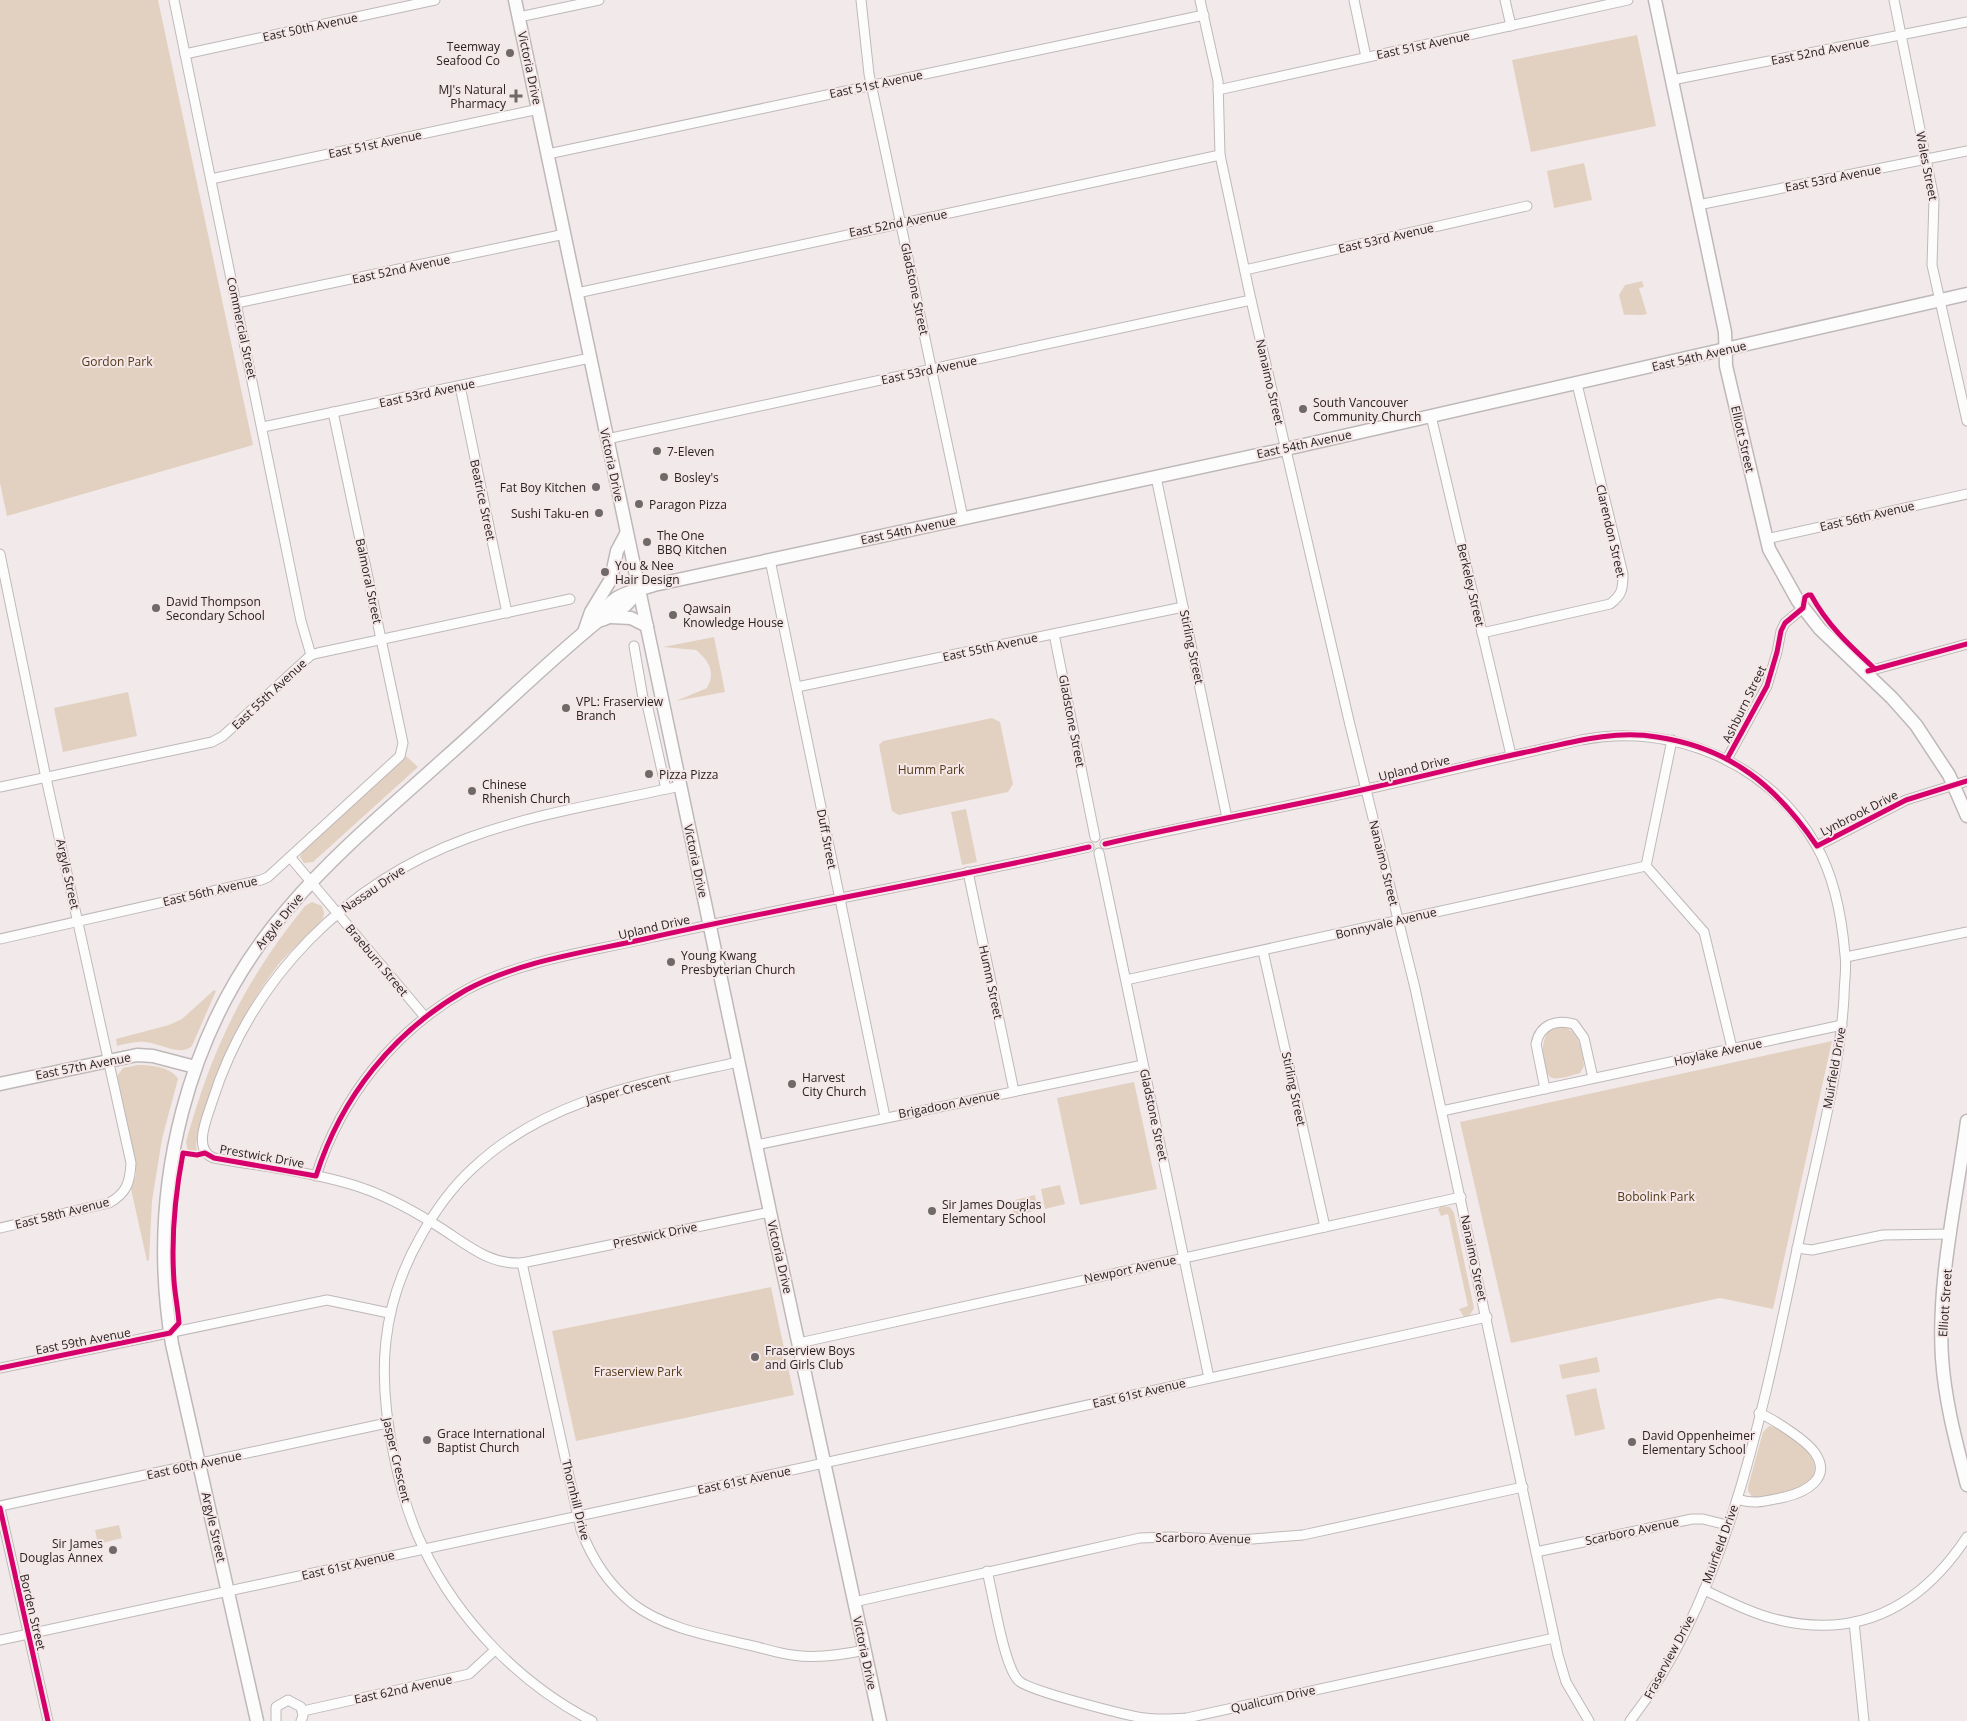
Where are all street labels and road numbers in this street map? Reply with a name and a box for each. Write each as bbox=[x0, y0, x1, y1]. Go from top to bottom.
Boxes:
street label: East 50th Avenue bbox=[261, 9, 359, 45]
street label: East 51st Avenue bbox=[1375, 27, 1472, 63]
street label: Victoria Drive bbox=[514, 30, 546, 106]
street label: East 52nd Avenue bbox=[1769, 33, 1871, 69]
street label: East 51st Avenue bbox=[828, 66, 925, 102]
street label: East 51st Avenue bbox=[327, 126, 424, 162]
street label: Wales Street bbox=[1912, 130, 1942, 202]
street label: East 53rd Avenue bbox=[1784, 160, 1883, 196]
street label: East 52nd Avenue bbox=[847, 205, 949, 241]
street label: East 53rd Avenue bbox=[1337, 219, 1436, 257]
street label: Gladstone Street bbox=[897, 241, 933, 337]
street label: East 52nd Avenue bbox=[350, 250, 452, 288]
street label: Commercial Street bbox=[223, 275, 261, 381]
street label: Nanaimo Street bbox=[1252, 337, 1288, 427]
street label: East 54th Avenue bbox=[1650, 337, 1748, 375]
street label: East 53rd Avenue bbox=[880, 352, 979, 388]
street label: East 53rd Avenue bbox=[378, 375, 477, 411]
street label: Elliott Street bbox=[1727, 404, 1759, 474]
street label: East 54th Avenue bbox=[1255, 426, 1353, 462]
street label: Victoria Drive bbox=[596, 427, 628, 503]
street label: Beatrice Street bbox=[466, 458, 500, 542]
street label: Clarendon Street bbox=[1592, 483, 1630, 579]
street label: East 56th Avenue bbox=[1818, 497, 1916, 535]
street label: East 54th Avenue bbox=[859, 512, 957, 548]
street label: Balmoral Street bbox=[352, 537, 386, 625]
street label: Berkeley Street bbox=[1453, 542, 1489, 628]
street label: Stirling Street bbox=[1176, 608, 1208, 686]
street label: East 55th Avenue bbox=[941, 629, 1039, 665]
street label: East 55th Avenue bbox=[228, 655, 310, 733]
street label: Ashburn Street bbox=[1718, 662, 1770, 746]
street label: Gladstone Street bbox=[1055, 673, 1089, 769]
street label: Upland Drive bbox=[1377, 751, 1452, 785]
street label: Lynbrook Drive bbox=[1817, 786, 1901, 840]
street label: Duff Street bbox=[813, 808, 841, 870]
street label: Nanaimo Street bbox=[1365, 818, 1403, 908]
street label: Victoria Drive bbox=[680, 823, 712, 899]
street label: Argyle Street bbox=[52, 837, 84, 911]
street label: Nassau Drive bbox=[338, 861, 408, 917]
street label: East 56th Avenue bbox=[161, 872, 259, 910]
street label: Argyle Drive bbox=[251, 889, 307, 952]
street label: Bonnyvale Avenue bbox=[1334, 903, 1438, 943]
street label: Upland Drive bbox=[617, 910, 692, 943]
street label: Braeburn Street bbox=[342, 920, 412, 1000]
street label: Humm Street bbox=[975, 944, 1007, 1020]
street label: Muirfield Drive bbox=[1818, 1026, 1850, 1110]
street label: Hoylake Avenue bbox=[1672, 1034, 1764, 1070]
street label: East 57th Avenue bbox=[34, 1048, 132, 1084]
street label: Stirling Street bbox=[1278, 1050, 1310, 1128]
street label: Gladstone Street bbox=[1136, 1067, 1172, 1163]
street label: Jasper Crescent bbox=[583, 1070, 672, 1109]
street label: Brigadoon Avenue bbox=[897, 1086, 1001, 1122]
street label: Prestwick Drive bbox=[218, 1140, 306, 1172]
street label: East 58th Avenue bbox=[13, 1193, 111, 1233]
street label: Nanaimo Street bbox=[1457, 1213, 1491, 1303]
street label: Prestwick Drive bbox=[611, 1218, 699, 1252]
street label: Victoria Drive bbox=[763, 1219, 797, 1295]
street label: Newport Avenue bbox=[1082, 1251, 1178, 1287]
street label: Elliott Street bbox=[1934, 1268, 1956, 1338]
street label: East 59th Avenue bbox=[34, 1323, 132, 1359]
street label: East 61st Avenue bbox=[1091, 1374, 1187, 1412]
street label: Jasper Crescent bbox=[379, 1415, 415, 1504]
street label: East 60th Avenue bbox=[145, 1447, 243, 1483]
street label: Thornhill Drive bbox=[558, 1458, 594, 1542]
street label: East 61st Avenue bbox=[696, 1462, 793, 1498]
street label: Argyle Street bbox=[198, 1490, 230, 1564]
street label: Muirfield Drive bbox=[1698, 1502, 1742, 1586]
street label: Scarboro Avenue bbox=[1584, 1513, 1681, 1549]
street label: Scarboro Avenue bbox=[1155, 1529, 1251, 1547]
street label: East 61st Avenue bbox=[300, 1546, 396, 1584]
street label: Borden Street bbox=[16, 1572, 50, 1652]
street label: Fraserview Drive bbox=[1640, 1612, 1698, 1702]
street label: Victoria Drive bbox=[849, 1615, 881, 1691]
street label: East 62nd Avenue bbox=[352, 1670, 454, 1708]
street label: Qualicum Drive bbox=[1229, 1681, 1317, 1717]

